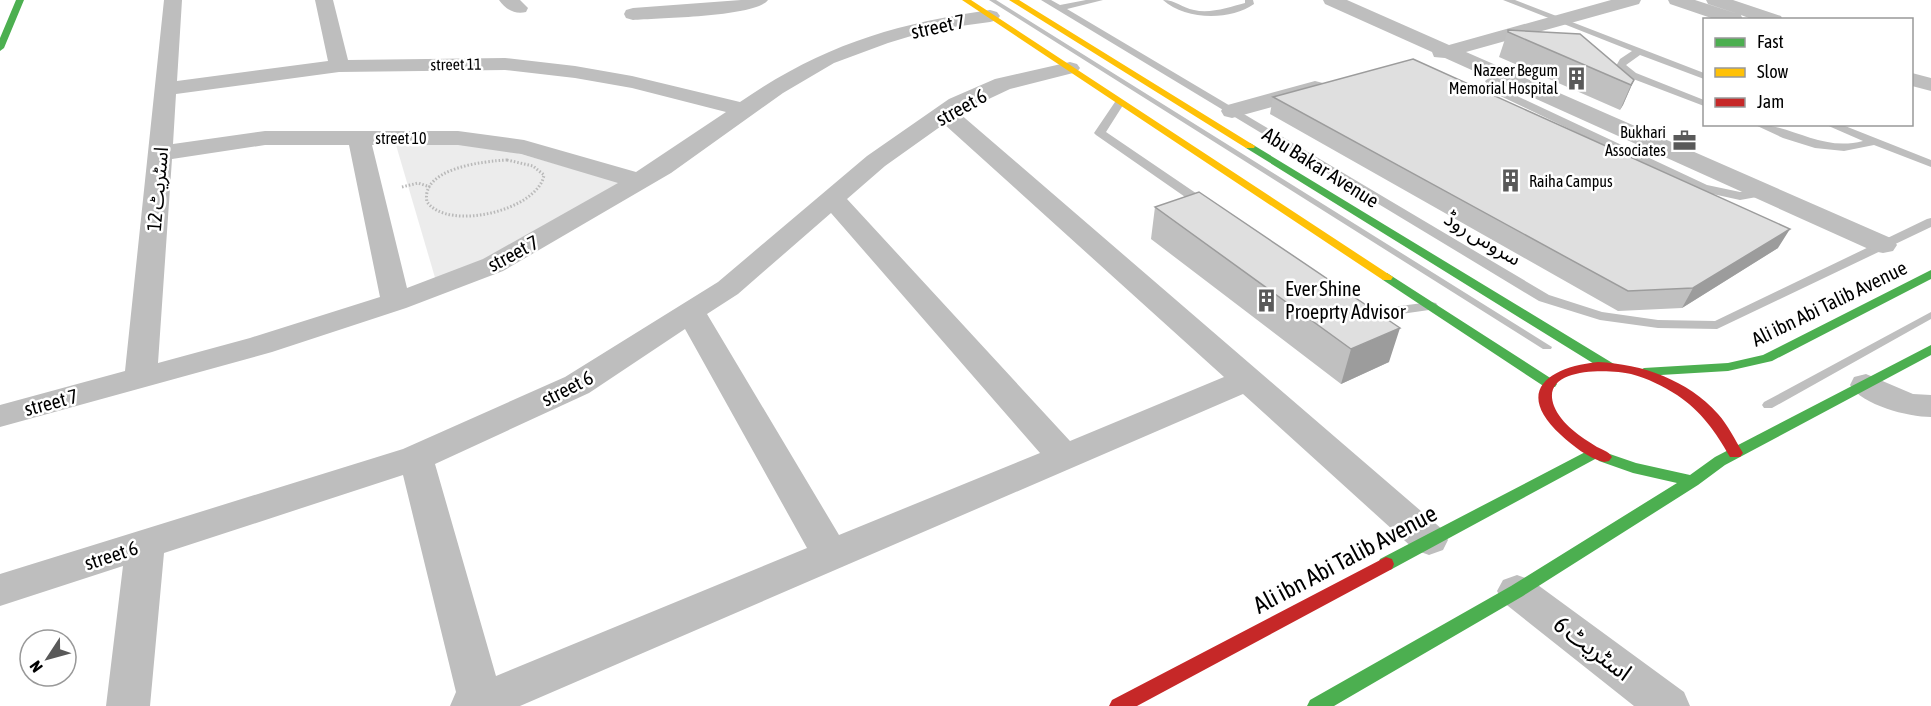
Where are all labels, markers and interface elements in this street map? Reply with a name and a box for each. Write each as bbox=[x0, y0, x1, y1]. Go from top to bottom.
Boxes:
street label: street 7 bbox=[909, 9, 967, 43]
legend bbox=[1703, 18, 1913, 126]
text: Fast bbox=[1757, 31, 1784, 52]
street label: street 11 bbox=[430, 55, 482, 73]
place label: Nazeer Begum Memorial Hospital bbox=[1449, 61, 1559, 98]
text: Slow bbox=[1757, 61, 1788, 82]
building icon: Nazeer Begum Memorial Hospital bbox=[1563, 66, 1589, 92]
street label: street 6 bbox=[932, 84, 990, 130]
text: Jam bbox=[1757, 91, 1784, 112]
street label: Abu Bakar Avenue bbox=[1259, 122, 1383, 212]
place label: Bukhari Associates bbox=[1605, 123, 1666, 159]
office icon: Bukhari Associates bbox=[1671, 128, 1697, 154]
street label: street 10 bbox=[375, 129, 427, 147]
street label: اسٹریٹ 12 bbox=[142, 146, 173, 232]
building icon: Raiha Campus bbox=[1498, 168, 1524, 194]
place label: Raiha Campus bbox=[1529, 172, 1613, 191]
street label: سروس روڈ bbox=[1440, 206, 1525, 271]
street label: street 7 bbox=[483, 230, 543, 276]
street label: Ali ibn Abi Talib Avenue bbox=[1748, 255, 1910, 351]
place label: Ever Shine Proeprty Advisor bbox=[1285, 277, 1407, 323]
building icon: Ever Shine Proeprty Advisor bbox=[1254, 287, 1280, 313]
street label: street 6 bbox=[537, 365, 597, 411]
street label: street 7 bbox=[22, 384, 80, 420]
street label: Ali ibn Abi Talib Avenue bbox=[1249, 499, 1441, 619]
street label: street 6 bbox=[81, 536, 141, 574]
street label: اسٹریٹ 6 bbox=[1548, 610, 1637, 687]
north arrow bbox=[18, 628, 78, 688]
text: N bbox=[26, 658, 46, 676]

